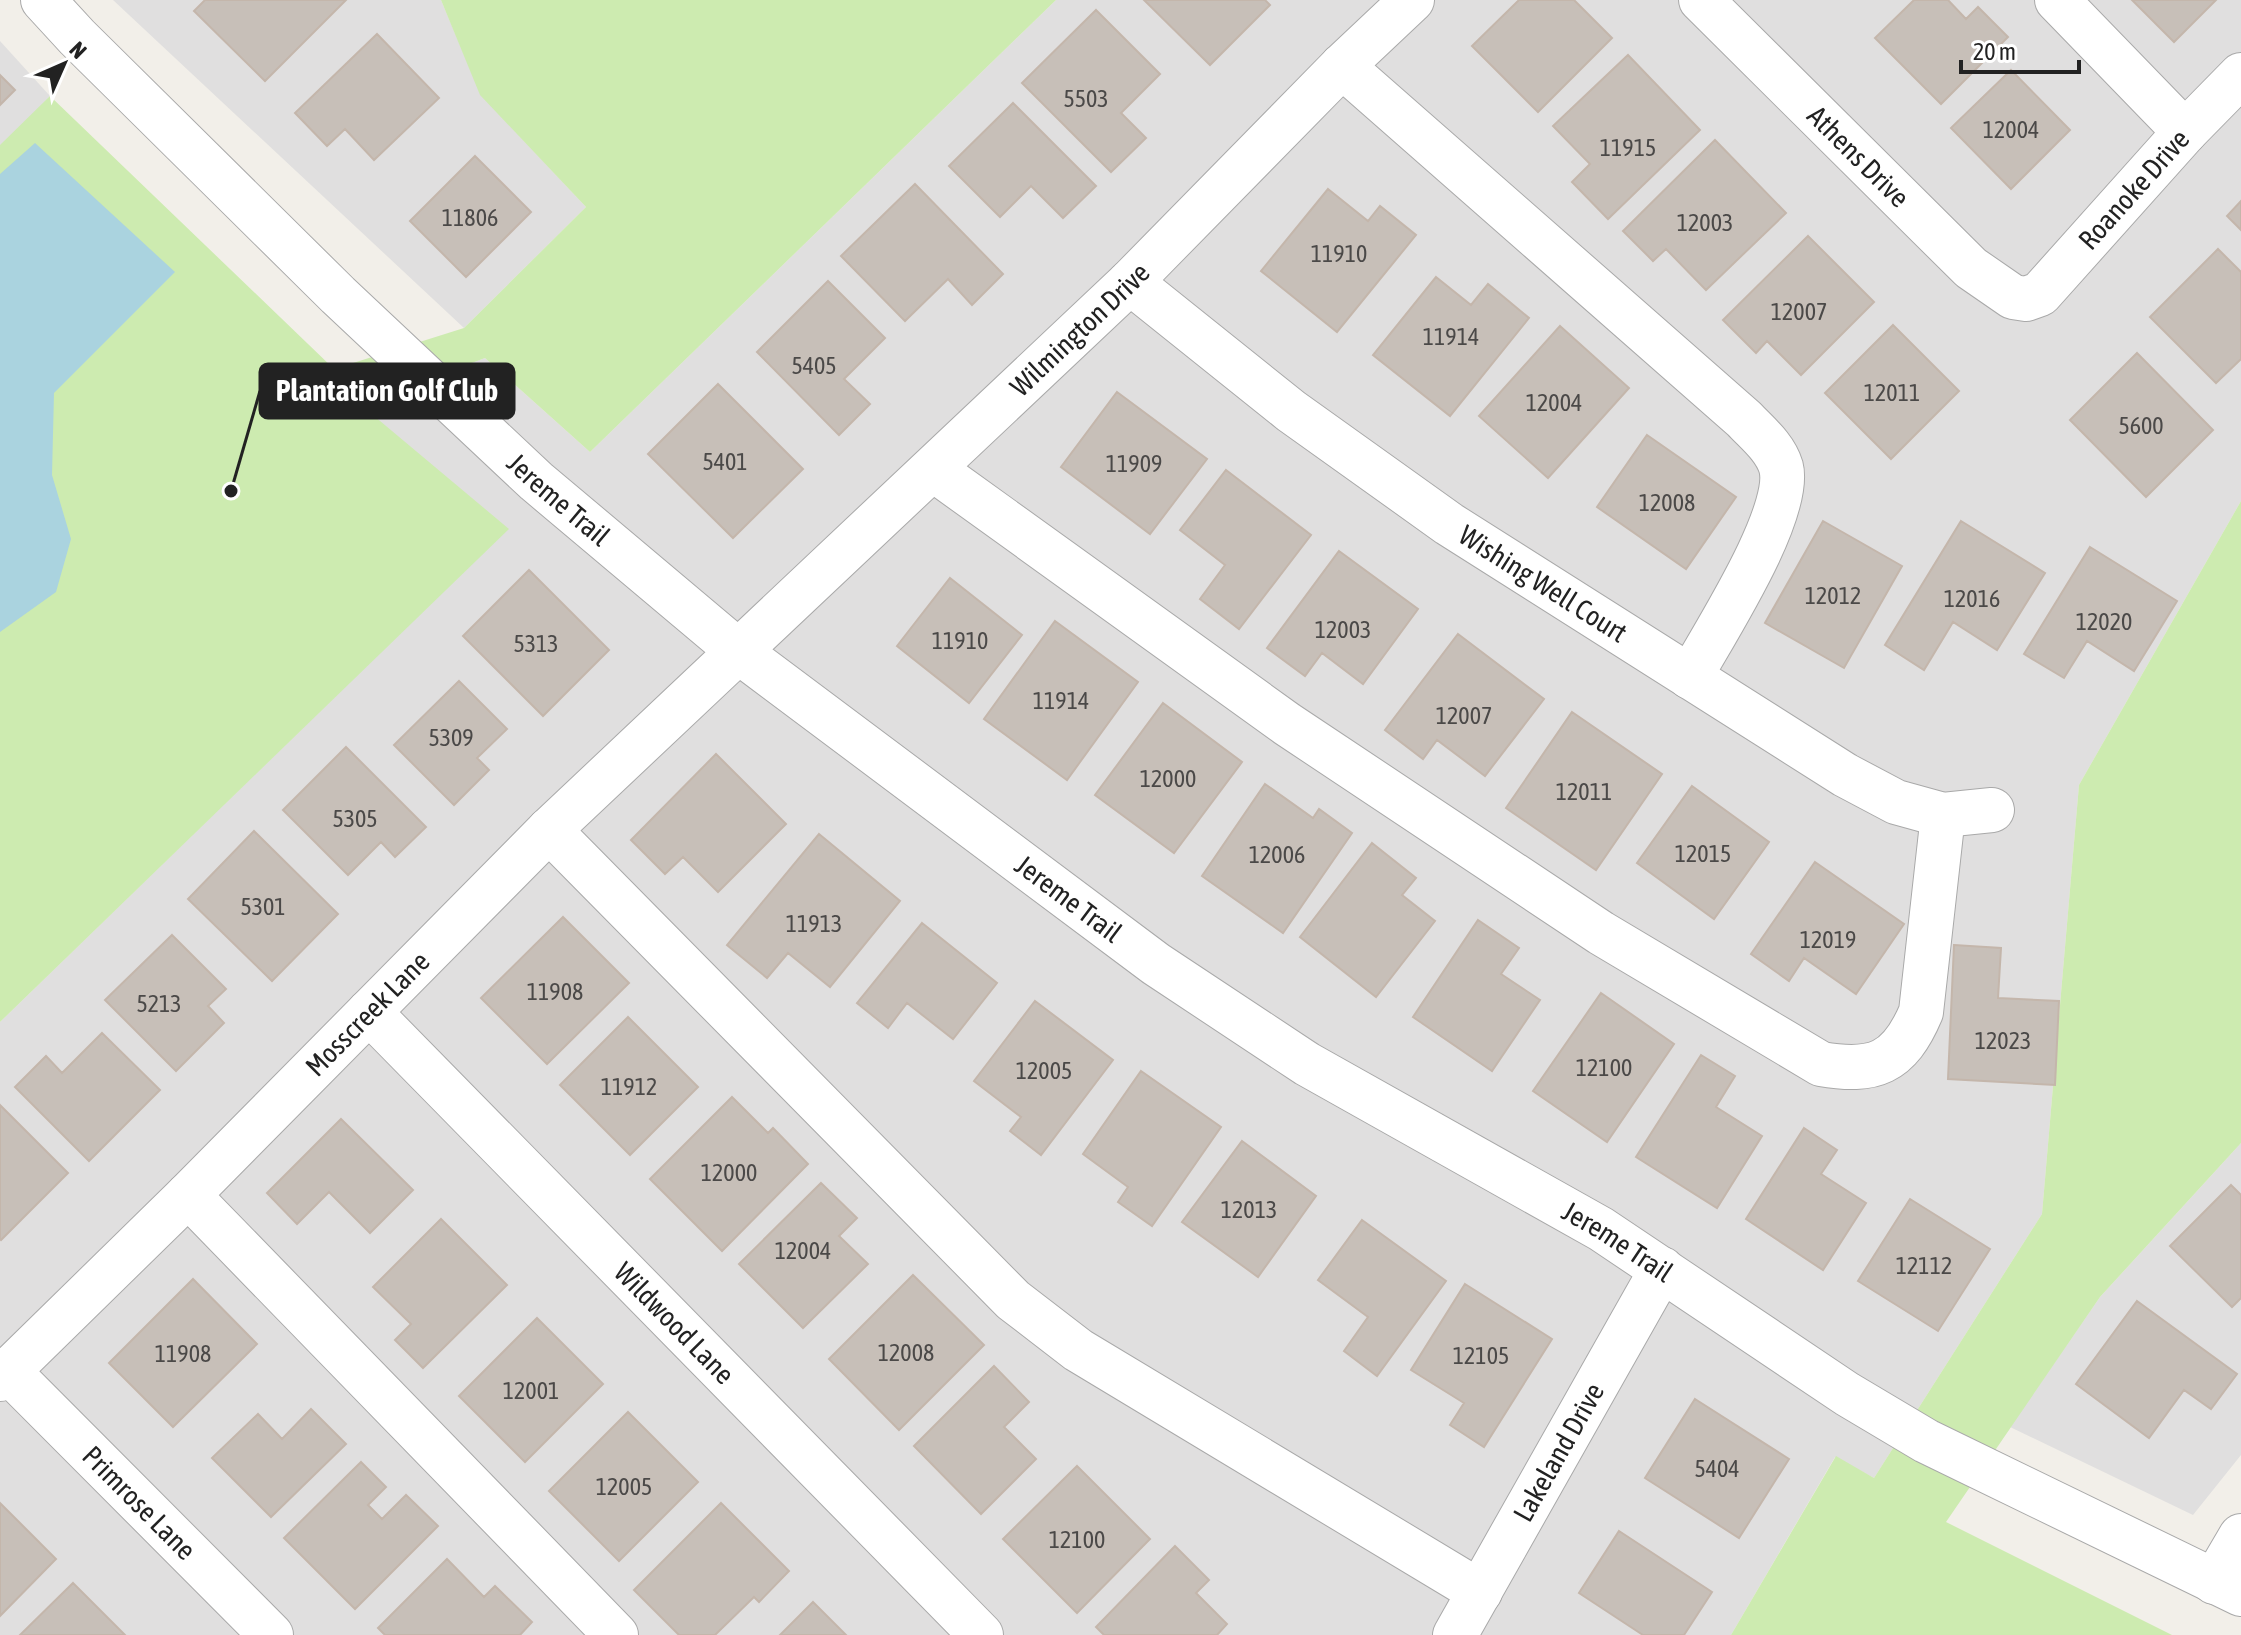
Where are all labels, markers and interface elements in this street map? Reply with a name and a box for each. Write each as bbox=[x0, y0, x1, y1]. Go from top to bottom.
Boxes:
north arrow bbox=[24, 24, 104, 104]
scale bar bbox=[1961, 24, 2079, 74]
text: N bbox=[64, 36, 92, 64]
text: 20 m bbox=[1973, 38, 2016, 65]
house number: 5503 bbox=[1063, 85, 1109, 112]
street label: Athens Drive bbox=[1801, 99, 1916, 213]
house number: 12004 bbox=[1983, 116, 2039, 143]
street label: Roanoke Drive bbox=[2072, 123, 2196, 256]
house number: 11915 bbox=[1600, 134, 1656, 161]
house number: 11806 bbox=[442, 204, 498, 231]
house number: 12003 bbox=[1677, 209, 1733, 236]
house number: 11910 bbox=[1311, 240, 1367, 267]
street label: Wilmington Drive bbox=[1004, 256, 1156, 403]
house number: 12007 bbox=[1771, 298, 1827, 325]
house number: 11914 bbox=[1423, 323, 1479, 350]
house number: 5405 bbox=[791, 352, 837, 379]
callout: Plantation Golf Club bbox=[260, 364, 514, 418]
text: Plantation Golf Club bbox=[276, 373, 498, 407]
house number: 12011 bbox=[1864, 379, 1920, 406]
house number: 12004 bbox=[1526, 389, 1582, 416]
house number: 5600 bbox=[2118, 412, 2164, 439]
street label: Jereme Trail bbox=[501, 447, 617, 552]
house number: 5401 bbox=[702, 448, 748, 475]
house number: 11909 bbox=[1106, 450, 1162, 477]
house number: 12008 bbox=[1639, 489, 1695, 516]
street label: Wishing Well Court bbox=[1453, 519, 1633, 649]
house number: 12012 bbox=[1805, 582, 1861, 609]
house number: 12016 bbox=[1944, 585, 2000, 612]
house number: 12020 bbox=[2076, 608, 2132, 635]
house number: 12003 bbox=[1315, 616, 1371, 643]
house number: 11910 bbox=[932, 627, 988, 654]
house number: 5313 bbox=[513, 630, 559, 657]
house number: 11914 bbox=[1033, 687, 1089, 714]
house number: 12007 bbox=[1436, 702, 1492, 729]
house number: 5309 bbox=[428, 724, 474, 751]
house number: 12000 bbox=[1140, 765, 1196, 792]
house number: 12011 bbox=[1556, 778, 1612, 805]
house number: 5305 bbox=[332, 805, 378, 832]
house number: 12015 bbox=[1675, 840, 1731, 867]
house number: 12006 bbox=[1249, 841, 1305, 868]
street label: Jereme Trail bbox=[1009, 848, 1129, 949]
house number: 5301 bbox=[240, 893, 286, 920]
house number: 11913 bbox=[786, 910, 842, 937]
house number: 12019 bbox=[1800, 926, 1856, 953]
street label: Mosscreek Lane bbox=[299, 945, 436, 1083]
house number: 11908 bbox=[527, 978, 583, 1005]
house number: 5213 bbox=[136, 990, 182, 1017]
house number: 12023 bbox=[1975, 1027, 2031, 1054]
house number: 12100 bbox=[1576, 1054, 1632, 1081]
house number: 12005 bbox=[1016, 1057, 1072, 1084]
house number: 11912 bbox=[601, 1073, 657, 1100]
house number: 12000 bbox=[701, 1159, 757, 1186]
street label: Jereme Trail bbox=[1557, 1195, 1679, 1289]
house number: 12013 bbox=[1221, 1196, 1277, 1223]
house number: 12004 bbox=[775, 1237, 831, 1264]
house number: 12112 bbox=[1896, 1252, 1952, 1279]
street label: Wildwood Lane bbox=[608, 1256, 741, 1390]
house number: 12008 bbox=[878, 1339, 934, 1366]
house number: 11908 bbox=[155, 1340, 211, 1367]
house number: 12105 bbox=[1453, 1342, 1509, 1369]
house number: 12001 bbox=[503, 1377, 559, 1404]
street label: Lakeland Drive bbox=[1507, 1377, 1610, 1527]
street label: Primrose Lane bbox=[76, 1440, 202, 1566]
house number: 5404 bbox=[1694, 1455, 1740, 1482]
house number: 12005 bbox=[596, 1473, 652, 1500]
house number: 12100 bbox=[1049, 1526, 1105, 1553]

